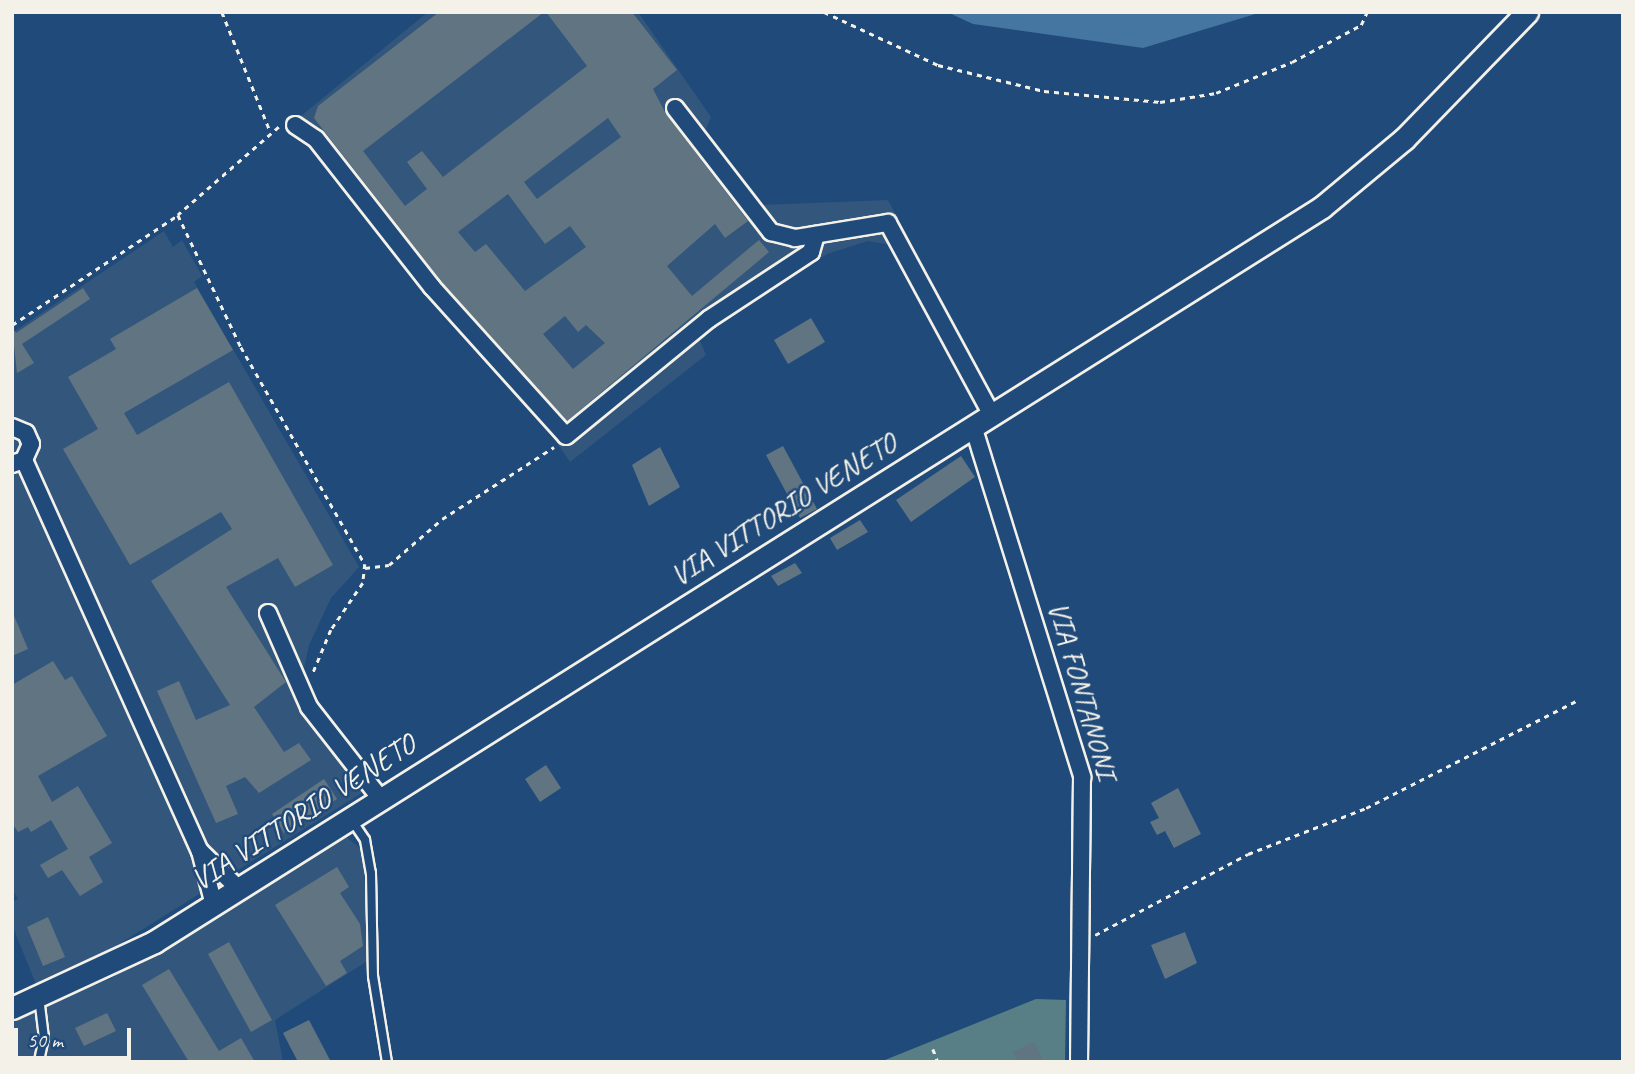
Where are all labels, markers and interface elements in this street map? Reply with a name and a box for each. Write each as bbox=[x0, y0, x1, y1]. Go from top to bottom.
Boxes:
street label: VIA VITTORIO VENETO bbox=[664, 425, 902, 593]
street label: VIA FONTANONI bbox=[1040, 596, 1126, 784]
street label: VIA VITTORIO VENETO bbox=[185, 727, 421, 897]
scale bar bbox=[18, 1014, 135, 1058]
text: 50 m bbox=[27, 1027, 63, 1053]

